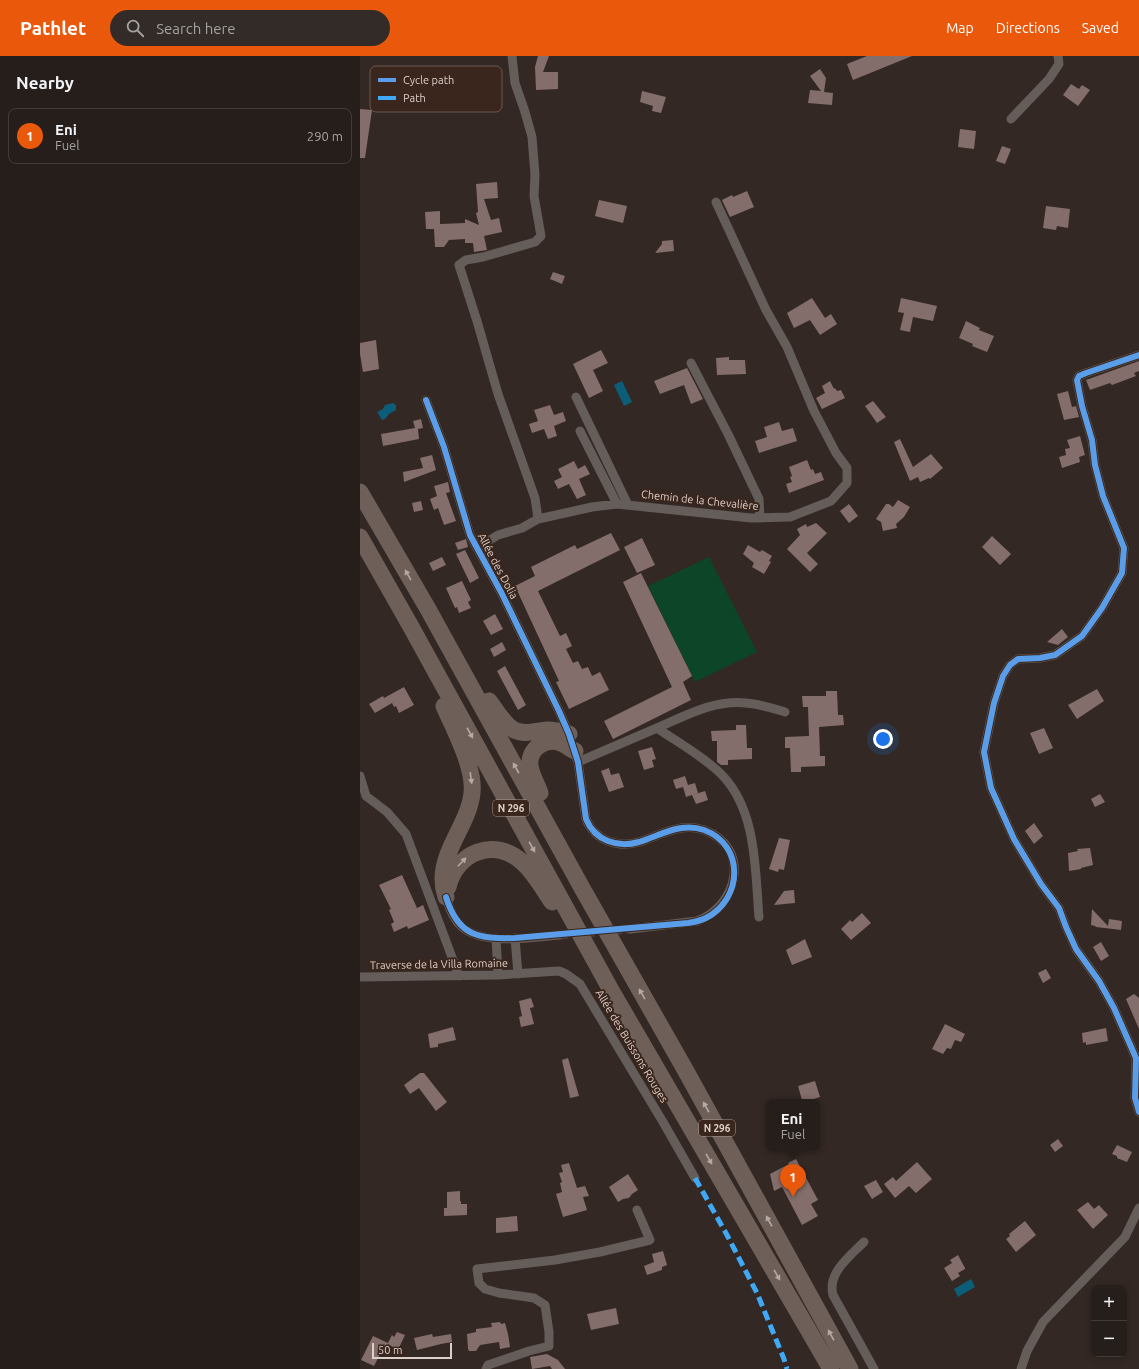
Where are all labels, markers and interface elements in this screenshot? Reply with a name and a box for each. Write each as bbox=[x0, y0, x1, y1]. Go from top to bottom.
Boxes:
search box bbox=[110, 10, 390, 46]
text: Pathlet bbox=[20, 17, 86, 39]
icon: search bbox=[124, 17, 146, 39]
text: Search here bbox=[156, 20, 236, 37]
text: Map bbox=[946, 20, 974, 36]
text: Directions bbox=[996, 20, 1060, 36]
text: Saved bbox=[1082, 20, 1119, 36]
legend bbox=[370, 66, 502, 112]
text: Nearby bbox=[16, 73, 74, 92]
text: Cycle path bbox=[403, 74, 454, 86]
text: Path bbox=[403, 92, 426, 104]
text: Eni bbox=[55, 121, 77, 138]
text: 1 bbox=[26, 129, 34, 143]
text: 290 m bbox=[307, 129, 343, 143]
text: Fuel bbox=[55, 138, 80, 152]
street label: Chemin de la Chevalière bbox=[641, 488, 759, 512]
street label: Allée des Dolia bbox=[476, 531, 520, 601]
one-way arrow bbox=[405, 569, 412, 581]
one-way arrow bbox=[466, 727, 473, 739]
your location bbox=[873, 729, 893, 749]
one-way arrow bbox=[512, 762, 519, 774]
one-way arrow bbox=[468, 772, 474, 784]
road number: N 296 bbox=[493, 800, 529, 816]
one-way arrow bbox=[529, 841, 536, 852]
one-way arrow bbox=[457, 857, 466, 867]
street label: Traverse de la Villa Romaine bbox=[370, 957, 508, 971]
street label: Allée des Buissons Rouges bbox=[593, 987, 671, 1105]
one-way arrow bbox=[639, 988, 645, 1000]
popup bbox=[766, 1099, 820, 1151]
one-way arrow bbox=[703, 1101, 709, 1113]
text: Eni bbox=[781, 1110, 803, 1127]
road number: N 296 bbox=[699, 1120, 735, 1136]
text: Fuel bbox=[781, 1127, 805, 1141]
one-way arrow bbox=[706, 1153, 713, 1165]
pin: 1 bbox=[780, 1164, 806, 1197]
one-way arrow bbox=[765, 1215, 772, 1227]
one-way arrow bbox=[774, 1269, 781, 1281]
map controls bbox=[1091, 1285, 1127, 1357]
button: + bbox=[1091, 1285, 1127, 1321]
button: − bbox=[1091, 1321, 1127, 1357]
one-way arrow bbox=[828, 1329, 835, 1341]
scale bar bbox=[372, 1341, 452, 1360]
text: 50 m bbox=[378, 1344, 402, 1356]

